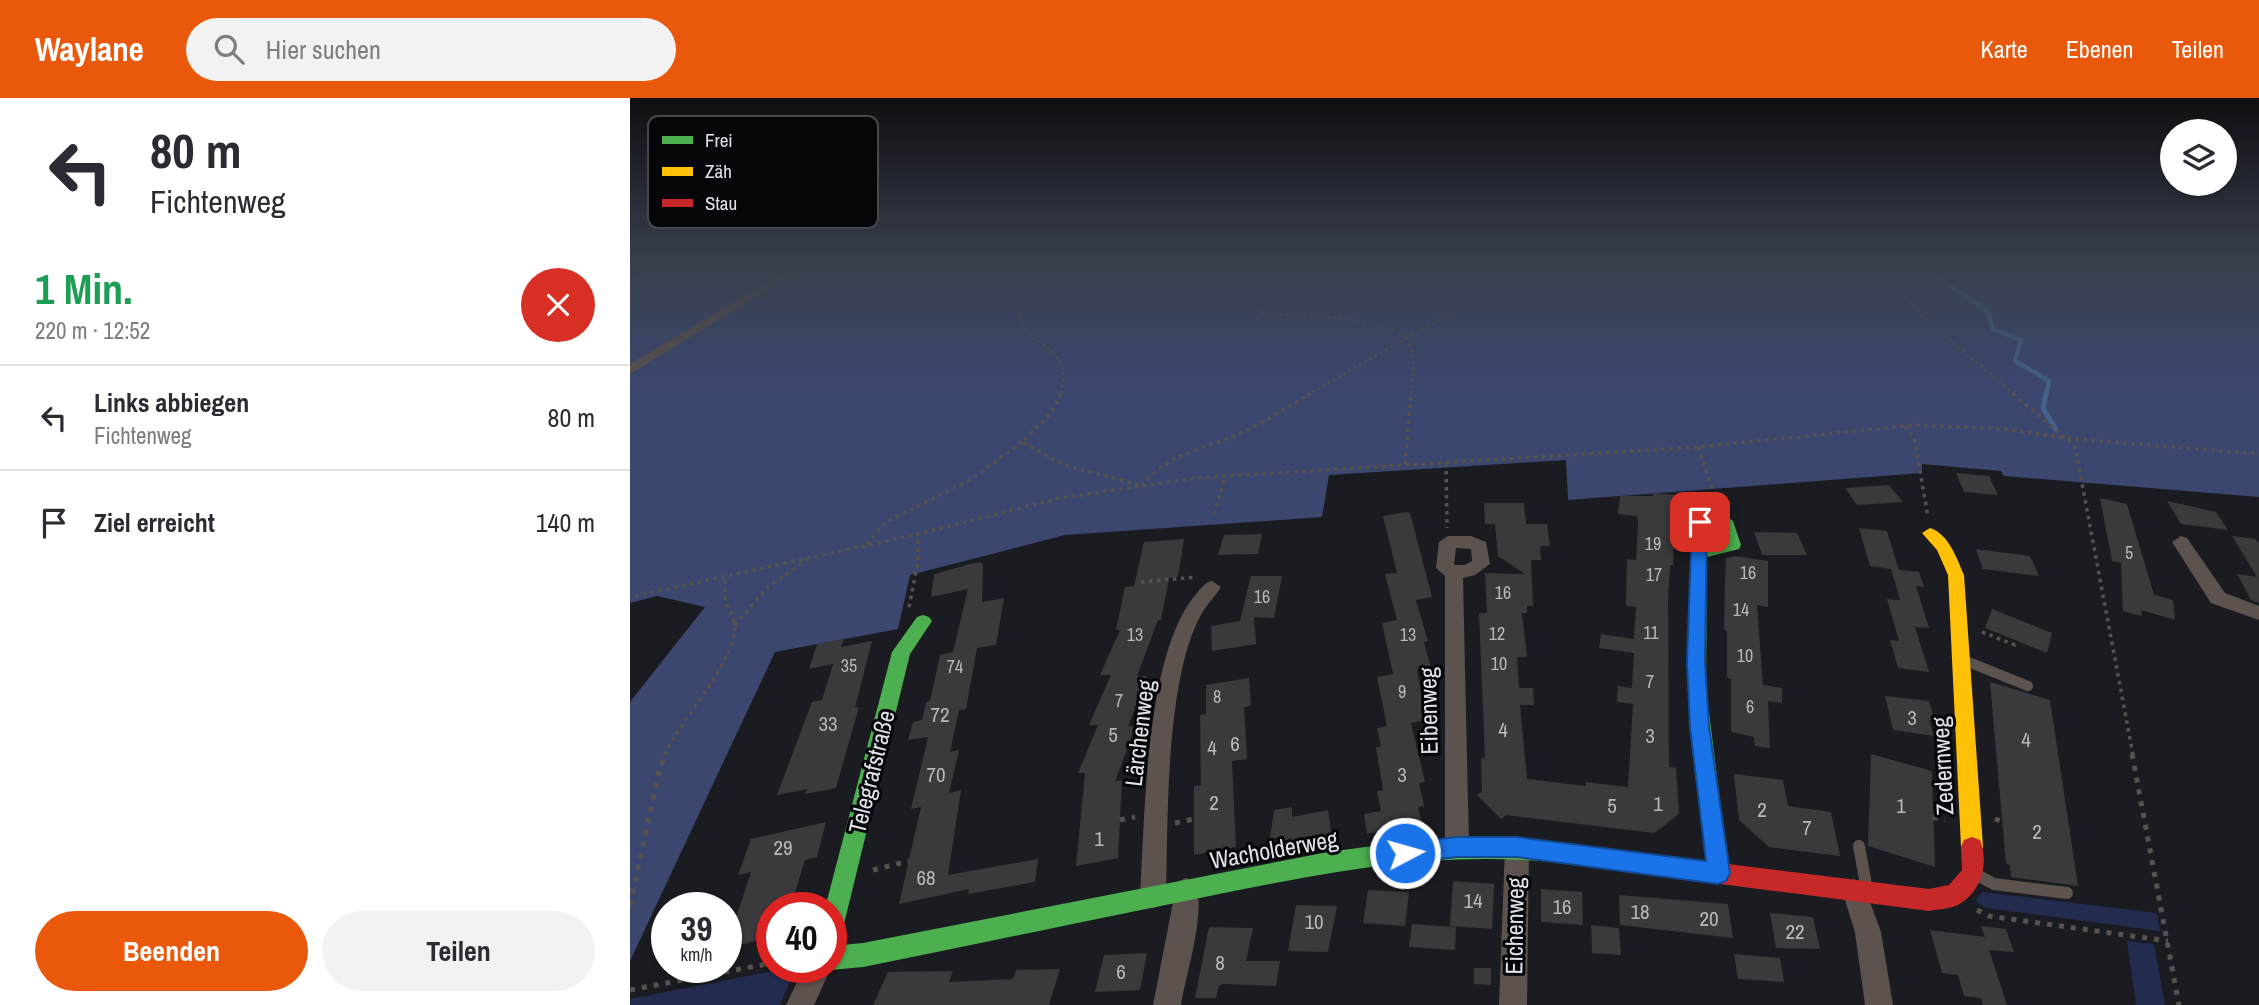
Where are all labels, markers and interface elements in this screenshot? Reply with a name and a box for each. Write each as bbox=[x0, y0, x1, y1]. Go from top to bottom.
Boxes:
search box bbox=[186, 18, 676, 81]
text: Waylane bbox=[35, 27, 144, 71]
icon: search bbox=[210, 30, 248, 68]
text: Hier suchen bbox=[266, 32, 381, 67]
text: Karte bbox=[1981, 33, 2028, 65]
text: Ebenen bbox=[2066, 33, 2133, 65]
text: Teilen bbox=[2171, 33, 2224, 65]
legend bbox=[648, 116, 878, 228]
text: 80 m bbox=[150, 117, 242, 183]
map controls bbox=[2160, 119, 2237, 196]
button: layers bbox=[2160, 119, 2237, 196]
icon: left bbox=[35, 126, 126, 217]
text: Frei bbox=[705, 127, 733, 153]
text: Zäh bbox=[705, 158, 732, 184]
text: Fichtenweg bbox=[150, 180, 286, 223]
text: Stau bbox=[705, 190, 737, 216]
text: 1 Min. bbox=[35, 261, 133, 317]
button: close bbox=[521, 268, 595, 342]
text: 220 m · 12:52 bbox=[35, 315, 150, 346]
text: Links abbiegen bbox=[94, 385, 249, 420]
icon: left bbox=[35, 399, 73, 437]
text: 80 m bbox=[548, 400, 595, 435]
text: Fichtenweg bbox=[94, 420, 192, 451]
pin bbox=[1670, 492, 1730, 552]
icon: arrive bbox=[1681, 503, 1719, 541]
icon: arrive bbox=[35, 504, 73, 542]
text: Ziel erreicht bbox=[94, 505, 215, 540]
text: 140 m bbox=[536, 505, 595, 540]
house number: 19 bbox=[1645, 531, 1661, 556]
house number: 5 bbox=[2125, 540, 2133, 565]
house number: 16 bbox=[1740, 560, 1756, 585]
house number: 17 bbox=[1646, 562, 1662, 587]
house number: 16 bbox=[1495, 580, 1511, 605]
house number: 16 bbox=[1254, 584, 1270, 609]
house number: 14 bbox=[1733, 597, 1749, 622]
house number: 11 bbox=[1643, 620, 1659, 645]
house number: 12 bbox=[1489, 621, 1505, 646]
house number: 13 bbox=[1127, 622, 1143, 647]
house number: 13 bbox=[1400, 622, 1416, 647]
house number: 10 bbox=[1737, 643, 1753, 668]
house number: 10 bbox=[1491, 651, 1507, 676]
house number: 35 bbox=[841, 653, 857, 678]
house number: 74 bbox=[947, 654, 963, 679]
street label: Eibenweg bbox=[1411, 667, 1445, 755]
house number: 7 bbox=[1646, 669, 1654, 694]
street label: Lärchenweg bbox=[1117, 678, 1161, 788]
house number: 9 bbox=[1398, 679, 1406, 704]
house number: 8 bbox=[1213, 684, 1221, 709]
house number: 7 bbox=[1115, 688, 1123, 713]
house number: 6 bbox=[1746, 694, 1754, 719]
house number: 72 bbox=[930, 700, 950, 729]
house number: 3 bbox=[1907, 703, 1917, 732]
street label: Telegrafstraße bbox=[840, 707, 902, 837]
house number: 33 bbox=[818, 709, 838, 738]
house number: 4 bbox=[1498, 715, 1508, 744]
street label: Zedernweg bbox=[1923, 716, 1961, 816]
house number: 5 bbox=[1108, 720, 1118, 749]
house number: 3 bbox=[1645, 721, 1655, 750]
house number: 4 bbox=[2021, 725, 2031, 754]
house number: 6 bbox=[1230, 729, 1240, 758]
house number: 4 bbox=[1207, 733, 1217, 762]
house number: 70 bbox=[926, 760, 946, 789]
house number: 3 bbox=[1397, 760, 1407, 789]
house number: 2 bbox=[1209, 788, 1219, 817]
house number: 1 bbox=[1653, 789, 1663, 818]
house number: 5 bbox=[1607, 791, 1617, 820]
house number: 1 bbox=[1896, 791, 1906, 820]
house number: 2 bbox=[1757, 795, 1767, 824]
house number: 7 bbox=[1802, 813, 1812, 842]
position arrow bbox=[1368, 816, 1442, 890]
house number: 2 bbox=[2032, 817, 2042, 846]
street label: Wacholderweg bbox=[1207, 822, 1340, 876]
house number: 1 bbox=[1094, 824, 1104, 853]
house number: 29 bbox=[773, 833, 793, 862]
house number: 68 bbox=[916, 863, 936, 892]
street label: Eichenweg bbox=[1497, 877, 1531, 975]
house number: 14 bbox=[1463, 886, 1483, 915]
speed limit sign: 40 bbox=[756, 892, 847, 983]
house number: 16 bbox=[1552, 892, 1572, 921]
house number: 18 bbox=[1630, 897, 1650, 926]
house number: 20 bbox=[1699, 904, 1719, 933]
text: 39 bbox=[681, 905, 712, 952]
house number: 10 bbox=[1304, 907, 1324, 936]
button: Beenden bbox=[35, 911, 308, 991]
button: Teilen bbox=[322, 911, 595, 991]
house number: 22 bbox=[1785, 917, 1805, 946]
text: km/h bbox=[681, 942, 713, 967]
house number: 8 bbox=[1215, 948, 1225, 977]
house number: 6 bbox=[1116, 957, 1126, 986]

